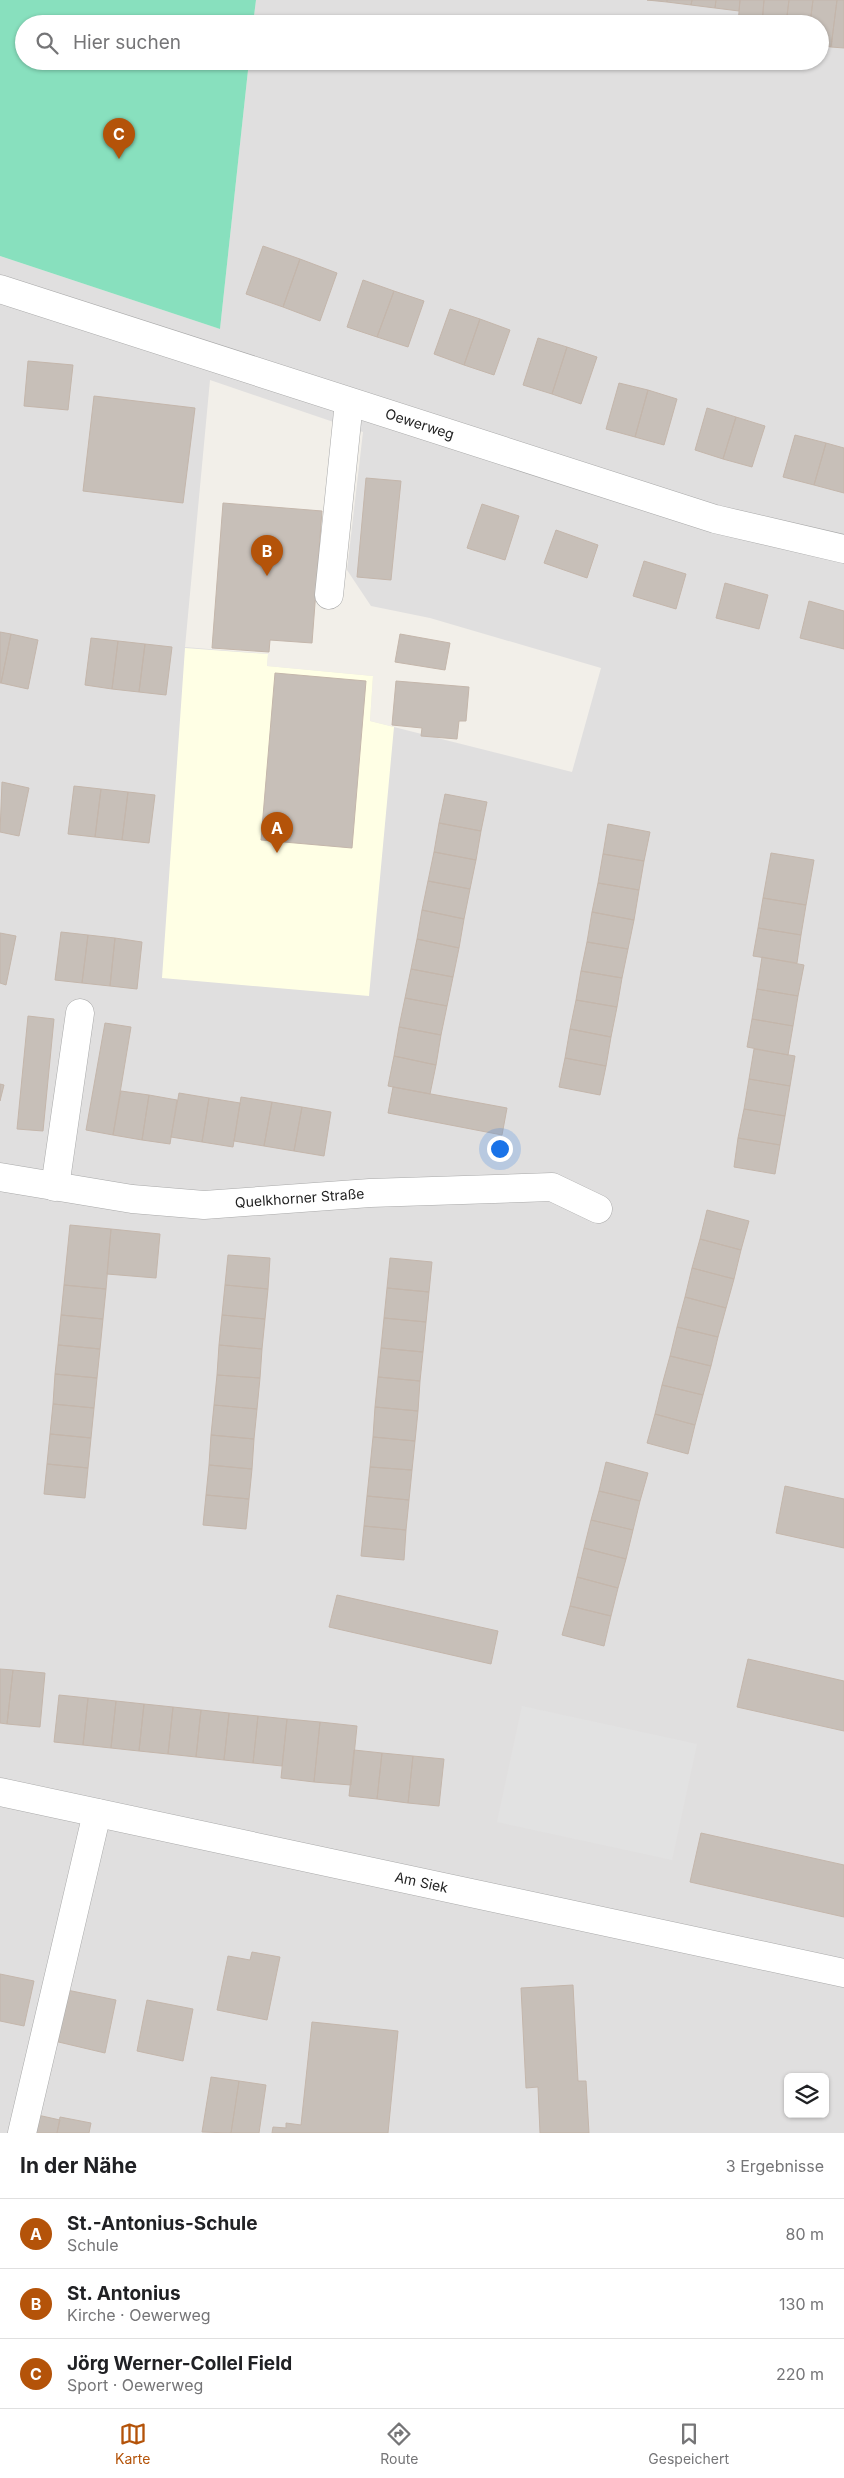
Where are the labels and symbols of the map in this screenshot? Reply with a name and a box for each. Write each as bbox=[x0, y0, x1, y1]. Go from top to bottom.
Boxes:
pin: C bbox=[103, 118, 135, 159]
street label: Oewerweg bbox=[383, 405, 457, 443]
pin: B bbox=[251, 535, 283, 576]
pin: A bbox=[261, 812, 293, 853]
your location bbox=[487, 1136, 513, 1162]
street label: Quelkhorner Straße bbox=[234, 1184, 365, 1211]
street label: Am Siek bbox=[393, 1868, 450, 1896]

